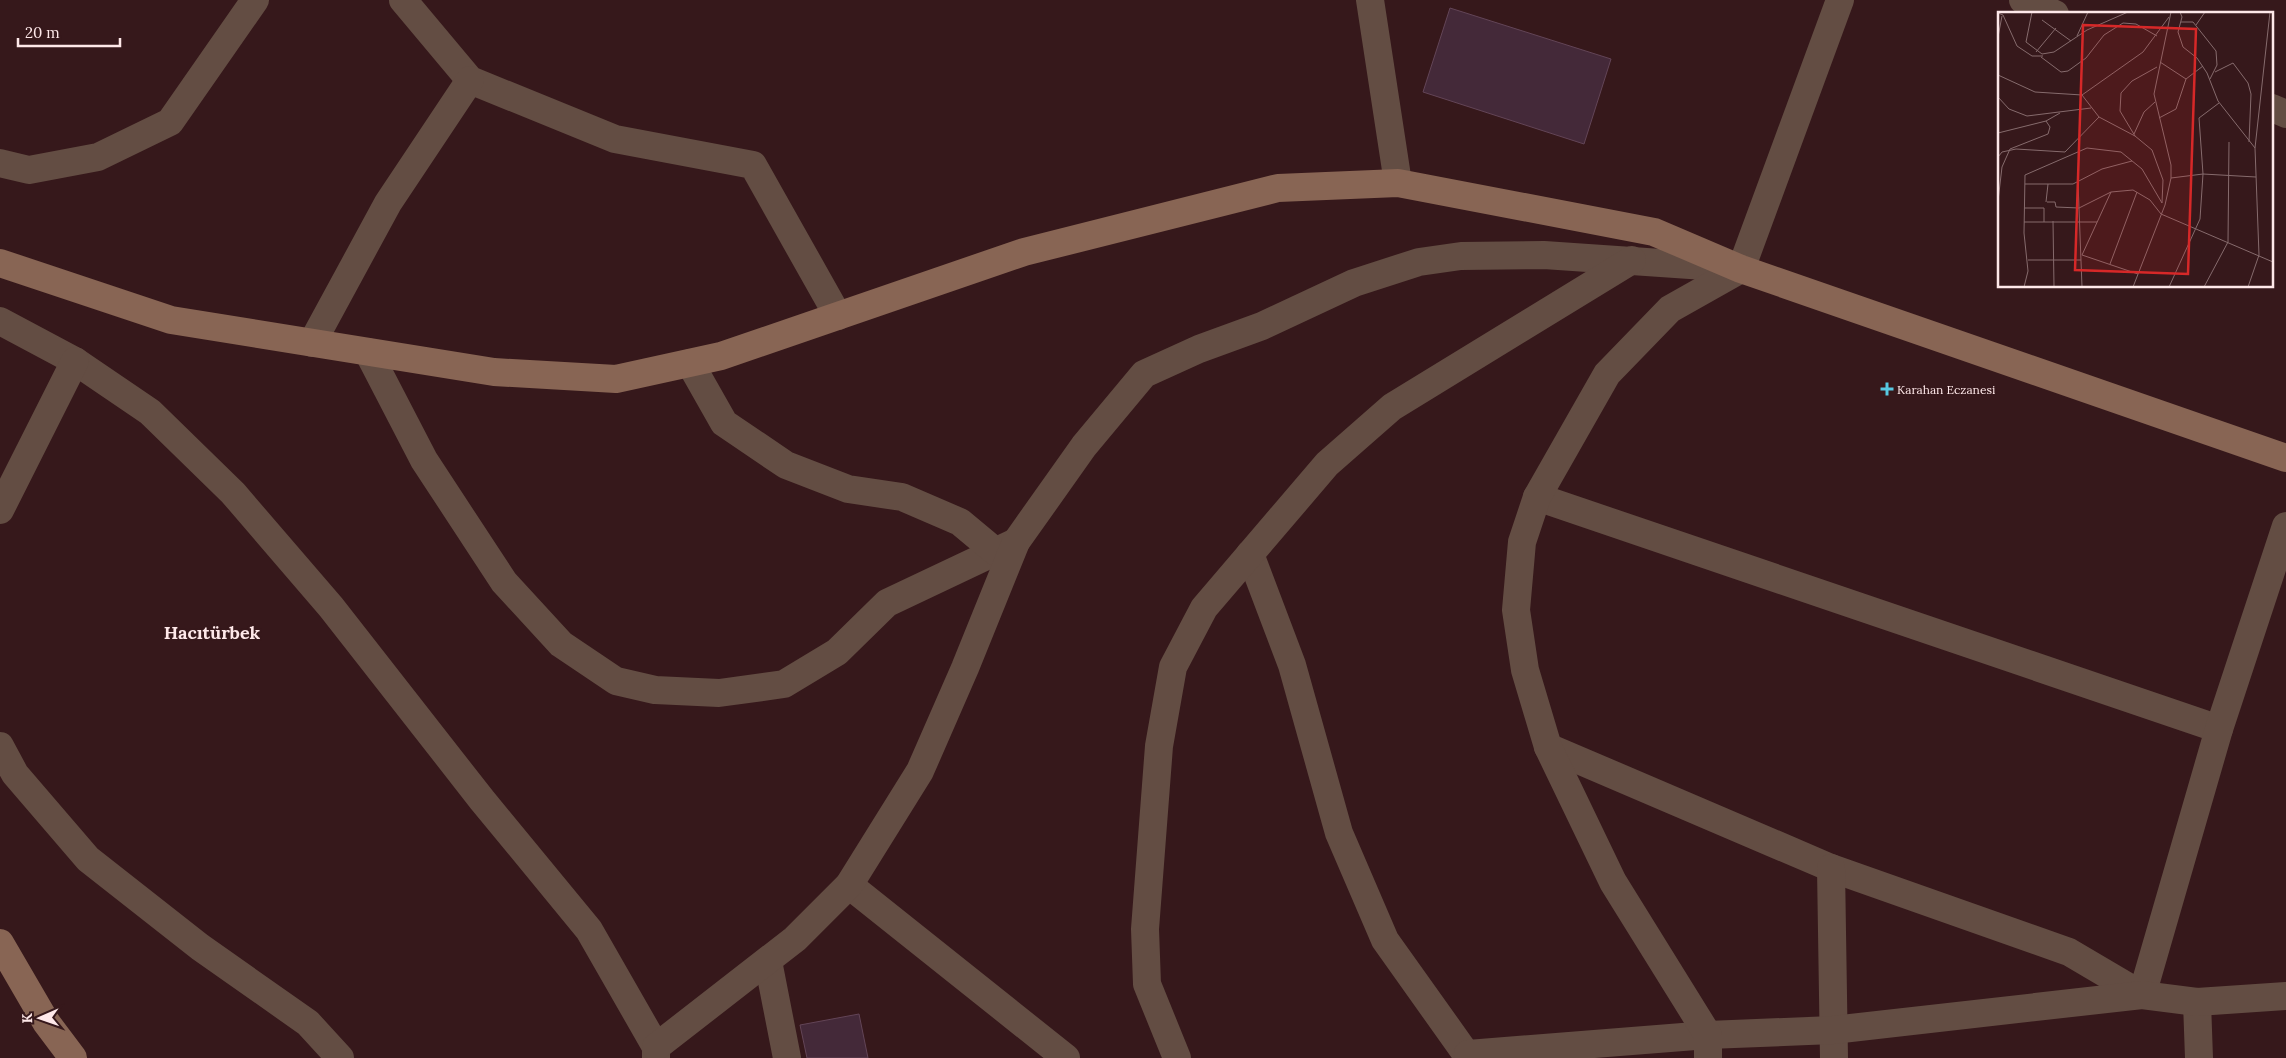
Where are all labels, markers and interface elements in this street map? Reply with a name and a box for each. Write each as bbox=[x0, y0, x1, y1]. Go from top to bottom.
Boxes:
inset map bbox=[1998, 12, 2274, 288]
scale bar bbox=[18, 15, 120, 47]
text: 20 m bbox=[25, 23, 60, 42]
place label: Karahan Eczanesi bbox=[1897, 382, 1995, 397]
marker: Karahan Eczanesi bbox=[1881, 383, 1893, 395]
district label: Hacıtürbek bbox=[164, 621, 261, 644]
north arrow bbox=[15, 993, 65, 1043]
text: K bbox=[18, 1013, 36, 1024]

